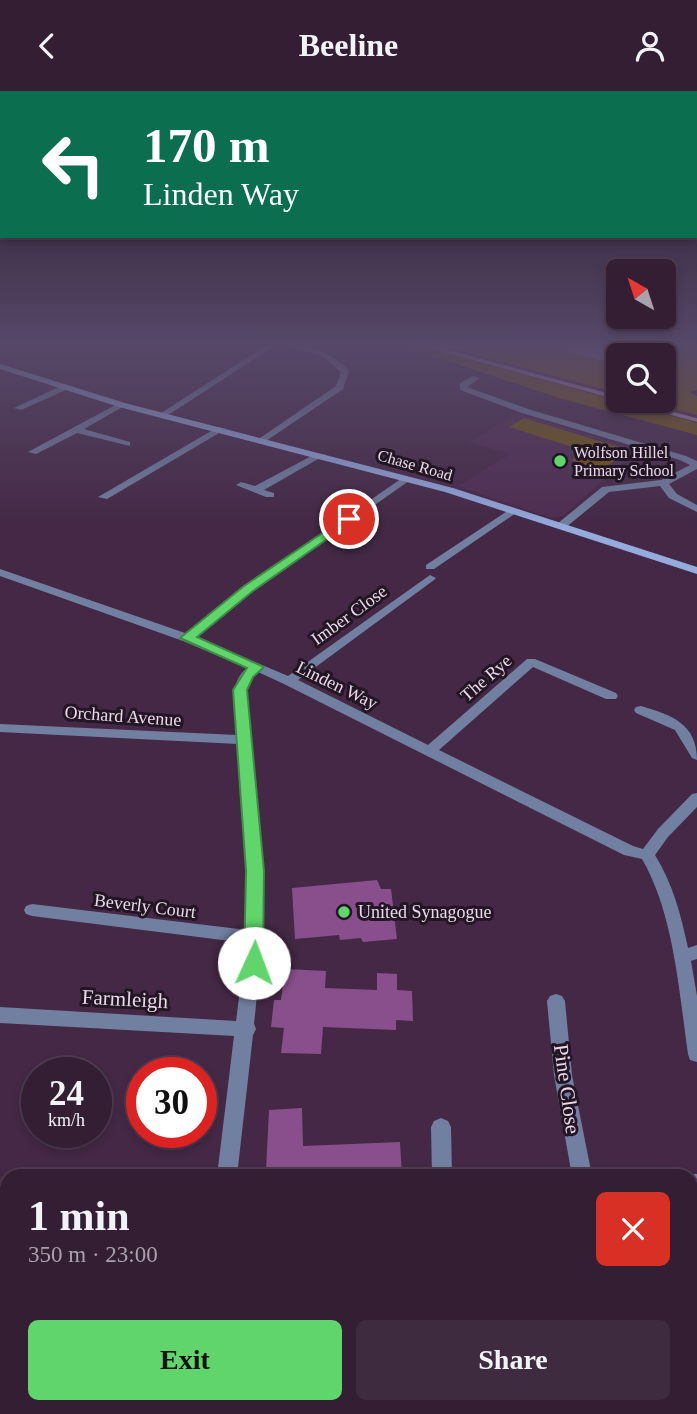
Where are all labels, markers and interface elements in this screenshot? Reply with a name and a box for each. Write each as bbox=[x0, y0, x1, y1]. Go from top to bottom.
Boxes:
icon: back bbox=[28, 27, 66, 65]
text: Beeline bbox=[299, 27, 398, 63]
icon: person bbox=[631, 27, 669, 65]
text: 170 m bbox=[143, 118, 270, 173]
icon: left bbox=[28, 119, 119, 210]
text: Linden Way bbox=[143, 176, 299, 212]
north arrow bbox=[606, 259, 676, 329]
map controls bbox=[606, 259, 676, 413]
button: search bbox=[606, 343, 676, 413]
place label: Wolfson Hillel Primary School bbox=[574, 444, 675, 480]
street label: Chase Road bbox=[376, 446, 454, 484]
marker: Wolfson Hillel Primary School bbox=[552, 453, 568, 469]
pin bbox=[319, 489, 379, 549]
icon: arrive bbox=[330, 500, 368, 538]
street label: Imber Close bbox=[307, 581, 391, 649]
street label: The Rye bbox=[457, 651, 515, 705]
street label: Linden Way bbox=[293, 657, 381, 713]
street label: Orchard Avenue bbox=[64, 702, 182, 730]
street label: Beverly Court bbox=[93, 890, 197, 922]
place label: United Synagogue bbox=[358, 902, 491, 922]
marker: United Synagogue bbox=[336, 904, 352, 920]
position arrow bbox=[217, 926, 291, 1000]
street label: Farmleigh bbox=[81, 985, 169, 1013]
street label: Pine Close bbox=[549, 1043, 585, 1135]
speed limit sign: 30 bbox=[126, 1057, 217, 1148]
text: 24 bbox=[49, 1074, 84, 1113]
text: km/h bbox=[48, 1110, 85, 1130]
button: close bbox=[596, 1192, 670, 1266]
text: 1 min bbox=[28, 1193, 130, 1239]
text: 350 m · 23:00 bbox=[28, 1242, 158, 1267]
button: Exit bbox=[28, 1320, 342, 1400]
button: Share bbox=[356, 1320, 670, 1400]

